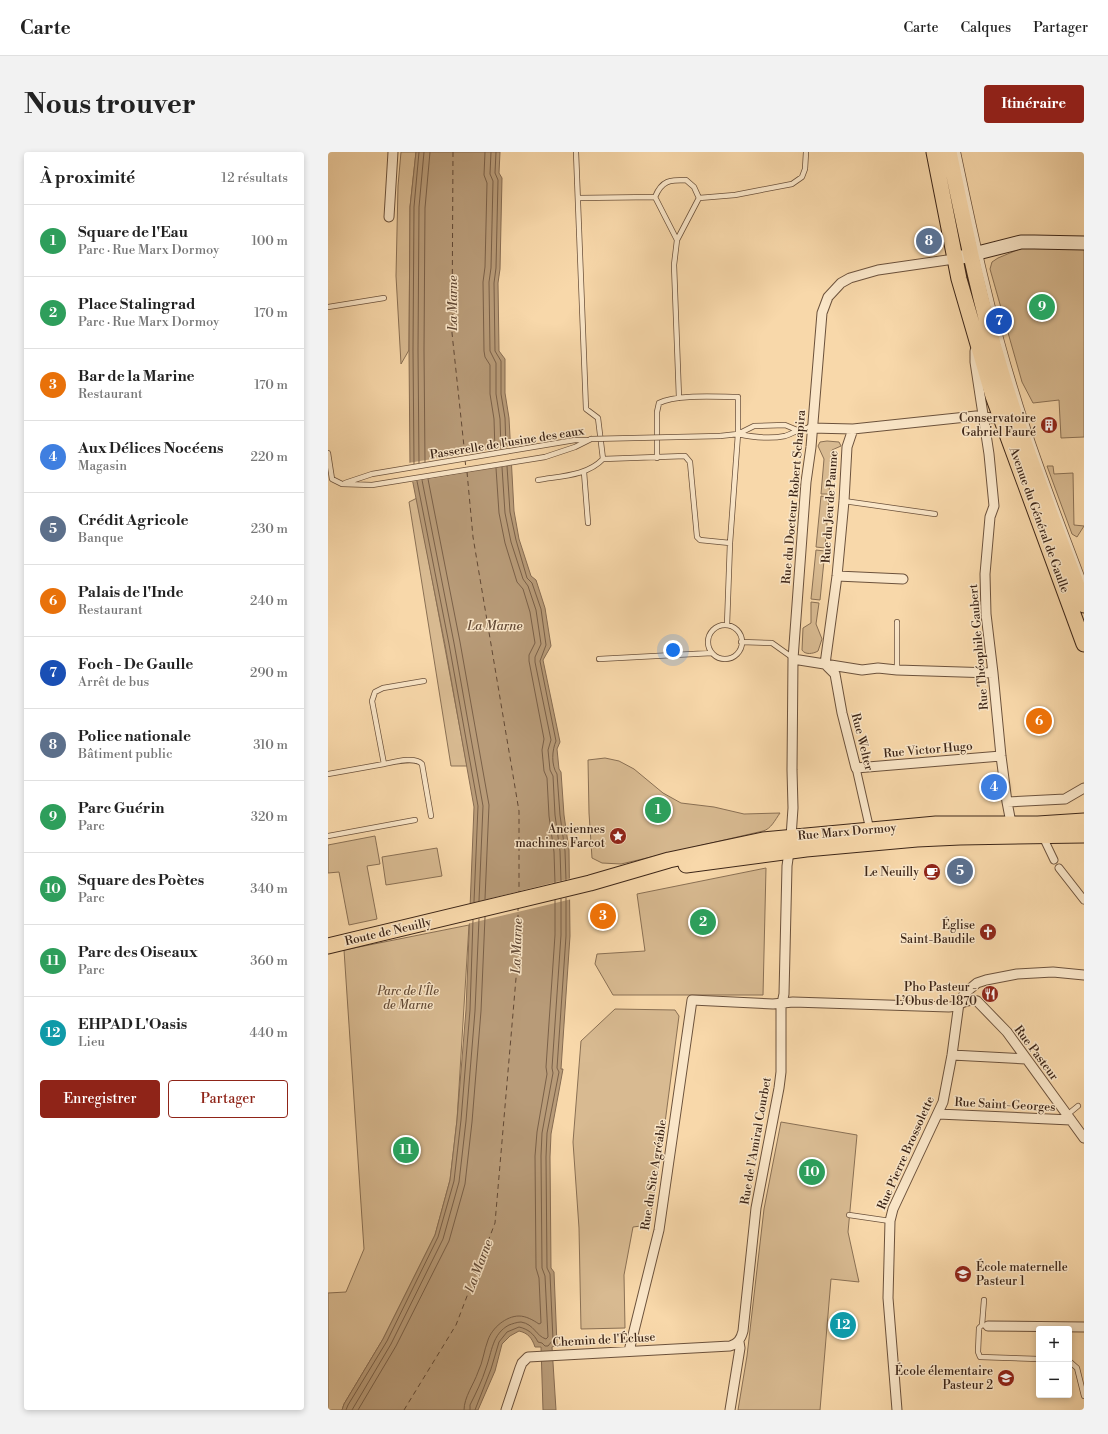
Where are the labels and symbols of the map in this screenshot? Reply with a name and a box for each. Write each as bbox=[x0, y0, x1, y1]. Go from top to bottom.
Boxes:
pin: 8 bbox=[916, 226, 942, 256]
water label: La Marne bbox=[445, 275, 461, 332]
pin: 9 bbox=[1029, 292, 1055, 322]
pin: 7 bbox=[986, 306, 1012, 336]
street label: Rue du Docteur Robert Schapira bbox=[779, 408, 809, 585]
place label: Conservatoire Gabriel Fauré bbox=[959, 411, 1036, 440]
building icon: Conservatoire Gabriel Fauré bbox=[1039, 415, 1059, 435]
street label: Passerelle de l'usine des eaux bbox=[429, 423, 586, 463]
street label: Avenue du Général de Gaulle bbox=[1005, 444, 1072, 595]
street label: Rue du Jeu de Paume bbox=[819, 450, 841, 564]
street label: Rue Théophile Gaubert bbox=[966, 583, 992, 711]
water label: La Marne bbox=[466, 618, 523, 634]
your location bbox=[663, 640, 683, 660]
pin: 6 bbox=[1026, 706, 1052, 736]
street label: Rue Welter bbox=[848, 712, 876, 772]
street label: Rue Victor Hugo bbox=[883, 739, 973, 761]
pin: 4 bbox=[981, 772, 1007, 802]
pin: 1 bbox=[645, 795, 671, 825]
street label: Rue Marx Dormoy bbox=[797, 820, 897, 844]
place label: Anciennes machines Farcot bbox=[515, 822, 606, 851]
place icon: Anciennes machines Farcot bbox=[608, 826, 628, 846]
pin: 5 bbox=[947, 856, 973, 886]
cafe icon: Le Neuilly bbox=[922, 862, 942, 882]
place label: Le Neuilly bbox=[864, 865, 919, 880]
pin: 3 bbox=[590, 901, 616, 931]
pin: 2 bbox=[690, 907, 716, 937]
street label: Route de Neuilly bbox=[343, 915, 433, 949]
place label: Église Saint-Baudile bbox=[900, 916, 975, 947]
water label: La Marne bbox=[508, 918, 526, 975]
church icon: Église Saint-Baudile bbox=[978, 922, 998, 942]
place label: Pho Pasteur - L’Obus de 1870 bbox=[895, 980, 977, 1009]
park label: Parc de l'Île de Marne bbox=[376, 982, 439, 1013]
restaurant icon: Pho Pasteur - L’Obus de 1870 bbox=[980, 984, 1000, 1004]
street label: Rue Pasteur bbox=[1010, 1023, 1062, 1083]
street label: Rue de l'Amiral Courbet bbox=[737, 1075, 775, 1206]
street label: Rue Pierre Brossolette bbox=[874, 1094, 938, 1212]
street label: Rue Saint-Georges bbox=[954, 1095, 1056, 1115]
street label: Rue du Site Agréable bbox=[638, 1119, 670, 1231]
pin: 11 bbox=[393, 1135, 419, 1165]
pin: 10 bbox=[799, 1157, 825, 1187]
water label: La Marne bbox=[461, 1237, 496, 1296]
place label: École maternelle Pasteur 1 bbox=[976, 1258, 1068, 1289]
school or university icon: École maternelle Pasteur 1 bbox=[953, 1264, 973, 1284]
pin: 12 bbox=[830, 1310, 856, 1340]
street label: Chemin de l'Écluse bbox=[552, 1328, 656, 1350]
place label: École élementaire Pasteur 2 bbox=[895, 1362, 993, 1393]
school or university icon: École élementaire Pasteur 2 bbox=[996, 1368, 1016, 1388]

